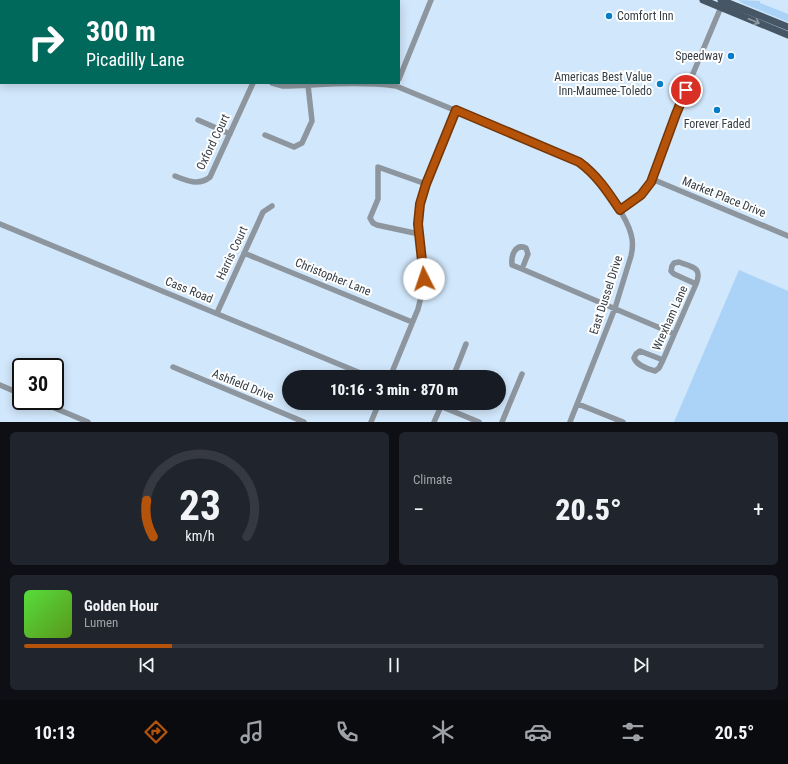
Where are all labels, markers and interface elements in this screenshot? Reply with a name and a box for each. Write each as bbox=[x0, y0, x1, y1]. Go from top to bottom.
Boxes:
place label: Comfort Inn bbox=[617, 9, 674, 23]
marker: Comfort Inn bbox=[604, 11, 614, 21]
text: 300 m bbox=[86, 15, 156, 48]
icon: right bbox=[20, 16, 72, 68]
one-way arrow bbox=[748, 18, 760, 26]
text: Picadilly Lane bbox=[86, 49, 184, 70]
place label: Speedway bbox=[675, 49, 723, 63]
marker: Speedway bbox=[726, 51, 736, 61]
place label: Americas Best Value Inn-Maumee-Toledo bbox=[554, 70, 652, 98]
pin bbox=[669, 73, 703, 107]
marker: Americas Best Value Inn-Maumee-Toledo bbox=[655, 79, 665, 89]
icon: arrive bbox=[675, 79, 697, 101]
marker: Forever Faded bbox=[712, 105, 722, 115]
street label: Oxford Court bbox=[193, 111, 233, 172]
place label: Forever Faded bbox=[684, 117, 750, 131]
street label: Market Place Drive bbox=[680, 174, 768, 220]
street label: Harris Court bbox=[213, 224, 251, 282]
street label: East Dussel Drive bbox=[587, 253, 625, 336]
street label: Christopher Lane bbox=[293, 255, 373, 299]
position arrow bbox=[403, 258, 445, 300]
street label: Cass Road bbox=[163, 274, 215, 306]
street label: Wrexham Lane bbox=[649, 283, 691, 353]
speed limit sign: 30 bbox=[12, 358, 64, 410]
street label: Ashfield Drive bbox=[210, 366, 276, 404]
text: 10:16 · 3 min · 870 m bbox=[330, 381, 458, 399]
text: Climate bbox=[413, 472, 452, 487]
text: 23 bbox=[178, 480, 221, 529]
text: 20.5° bbox=[555, 492, 622, 527]
text: − bbox=[413, 497, 424, 522]
text: + bbox=[753, 497, 764, 522]
text: km/h bbox=[185, 527, 214, 543]
text: Golden Hour bbox=[84, 597, 159, 615]
text: Lumen bbox=[84, 615, 118, 630]
icon: previous bbox=[136, 654, 158, 676]
icon: pause bbox=[383, 654, 405, 676]
icon: next bbox=[630, 654, 652, 676]
icon: directions bbox=[142, 718, 170, 746]
icon: music bbox=[238, 718, 266, 746]
icon: phone bbox=[333, 718, 361, 746]
icon: climate bbox=[429, 718, 457, 746]
icon: car bbox=[524, 718, 552, 746]
icon: filters bbox=[619, 718, 647, 746]
text: 10:13 bbox=[34, 722, 75, 743]
text: 20.5° bbox=[715, 722, 754, 743]

